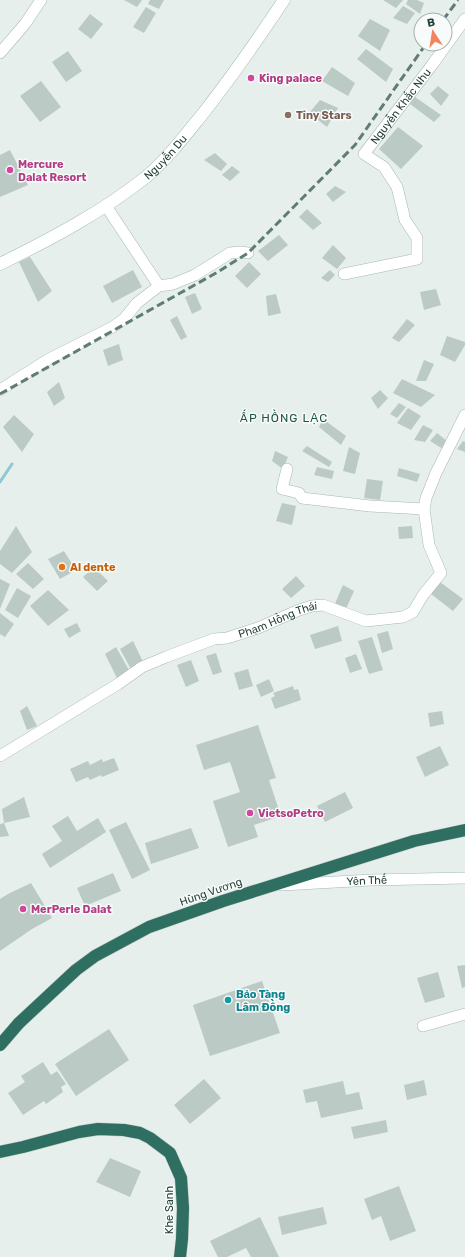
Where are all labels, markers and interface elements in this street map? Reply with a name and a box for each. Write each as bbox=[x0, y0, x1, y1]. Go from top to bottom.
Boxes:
north arrow bbox=[413, 12, 453, 52]
text: B bbox=[426, 15, 436, 30]
street label: Nguyễn Khắc Nhu bbox=[368, 66, 433, 146]
place label: King palace bbox=[259, 72, 322, 85]
marker: King palace bbox=[246, 73, 256, 83]
place label: Tiny Stars bbox=[296, 109, 351, 122]
marker: Tiny Stars bbox=[283, 110, 293, 120]
street label: Nguyễn Du bbox=[141, 132, 190, 182]
place label: Mercure Dalat Resort bbox=[18, 158, 86, 184]
marker: Mercure Dalat Resort bbox=[5, 165, 15, 175]
district label: ẤP HỒNG LẠC bbox=[240, 409, 328, 425]
place label: Al dente bbox=[70, 561, 116, 574]
marker: Al dente bbox=[57, 562, 67, 572]
street label: Phạm Hồng Thái bbox=[237, 599, 318, 640]
place label: VietsoPetro bbox=[258, 807, 324, 820]
marker: VietsoPetro bbox=[245, 808, 255, 818]
street label: Yên Thế bbox=[346, 872, 387, 888]
street label: Hùng Vương bbox=[178, 875, 244, 909]
place label: MerPerle Dalat bbox=[31, 903, 112, 916]
marker: MerPerle Dalat bbox=[18, 904, 28, 914]
place label: Bảo Tàng Lâm Đồng bbox=[236, 988, 290, 1014]
marker: Bảo Tàng Lâm Đồng bbox=[223, 995, 233, 1005]
street label: Khe Sanh bbox=[163, 1186, 176, 1234]

